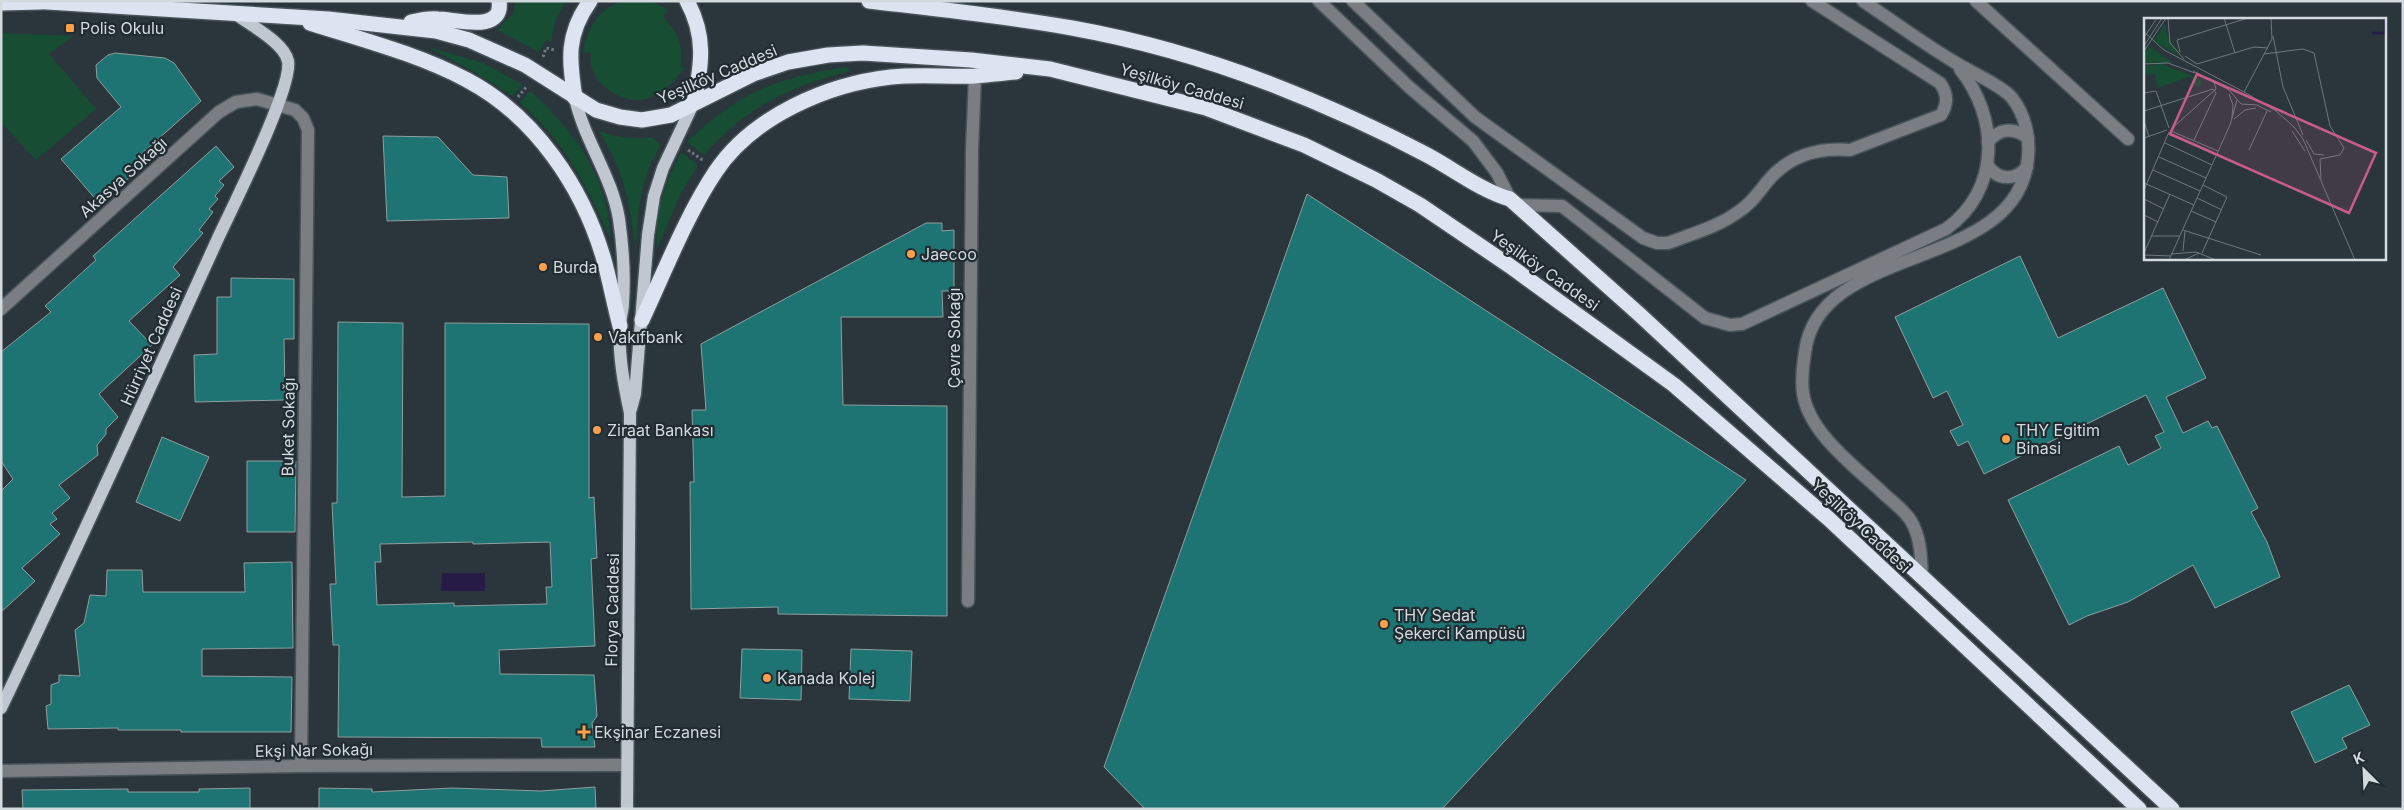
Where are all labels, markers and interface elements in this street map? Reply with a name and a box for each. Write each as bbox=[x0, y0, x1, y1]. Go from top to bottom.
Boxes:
place label: Polis Okulu bbox=[80, 18, 164, 38]
inset map bbox=[2144, 18, 2386, 260]
marker: Polis Okulu bbox=[64, 22, 76, 34]
street label: Yeşilköy Caddesi bbox=[654, 40, 780, 108]
street label: Yeşilköy Caddesi bbox=[1118, 59, 1246, 113]
street label: Akasya Sokağı bbox=[75, 132, 171, 222]
street label: Yeşilköy Caddesi bbox=[1487, 225, 1603, 315]
place label: Jaecoo bbox=[921, 244, 977, 264]
marker: Jaecoo bbox=[905, 248, 917, 260]
place label: Burda bbox=[553, 257, 597, 277]
marker: Burda bbox=[537, 261, 549, 273]
street label: Hürriyet Caddesi bbox=[116, 284, 186, 408]
street label: Çevre Sokağı bbox=[944, 288, 964, 388]
place label: Vakıfbank bbox=[608, 327, 683, 347]
marker: Vakıfbank bbox=[592, 331, 604, 343]
street label: Buket Sokağı bbox=[277, 377, 299, 477]
place label: Ziraat Bankası bbox=[607, 420, 714, 440]
place label: THY Egitim Binasi bbox=[2016, 420, 2100, 458]
marker: Ziraat Bankası bbox=[591, 424, 603, 436]
marker: THY Egitim Binasi bbox=[2000, 433, 2012, 445]
street label: Yeşilköy Caddesi bbox=[1807, 475, 1915, 577]
street label: Florya Caddesi bbox=[601, 553, 623, 667]
place label: THY Sedat Şekerci Kampüsü bbox=[1394, 605, 1526, 643]
marker: THY Sedat Şekerci Kampüsü bbox=[1378, 618, 1390, 630]
place label: Kanada Kolej bbox=[777, 668, 875, 688]
marker: Kanada Kolej bbox=[761, 672, 773, 684]
place label: Ekşinar Eczanesi bbox=[594, 722, 721, 742]
marker: Ekşinar Eczanesi bbox=[578, 726, 590, 738]
street label: Ekşi Nar Sokağı bbox=[255, 739, 373, 761]
north arrow bbox=[2339, 745, 2389, 795]
text: K bbox=[2350, 748, 2367, 767]

